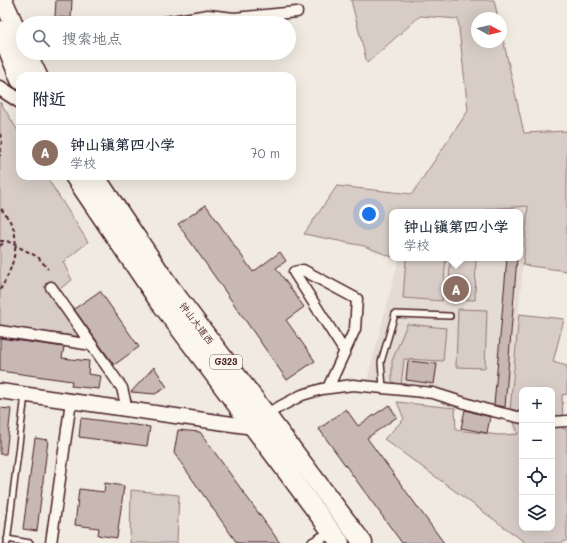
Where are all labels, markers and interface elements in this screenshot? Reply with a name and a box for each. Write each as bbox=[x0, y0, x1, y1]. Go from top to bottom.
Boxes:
north arrow bbox=[471, 12, 507, 48]
search box bbox=[16, 16, 296, 60]
icon: search bbox=[30, 27, 52, 49]
text: 搜索地点 bbox=[62, 28, 122, 48]
text: 附近 bbox=[32, 87, 66, 109]
text: 钟山镇第四小学 bbox=[70, 134, 175, 154]
text: A bbox=[40, 144, 50, 161]
text: 70 m bbox=[250, 144, 280, 161]
text: 学校 bbox=[70, 154, 96, 171]
your location bbox=[359, 204, 379, 224]
popup bbox=[389, 209, 523, 261]
text: 钟山镇第四小学 bbox=[403, 216, 509, 236]
text: 学校 bbox=[403, 236, 430, 253]
pin: A bbox=[443, 274, 469, 304]
street label: 钟山大道西 bbox=[176, 299, 218, 347]
road number: G323 bbox=[210, 355, 242, 369]
map controls bbox=[519, 387, 555, 531]
button: + bbox=[519, 387, 555, 423]
button: − bbox=[519, 423, 555, 459]
button: locate bbox=[519, 459, 555, 495]
button: layers bbox=[519, 495, 555, 531]

